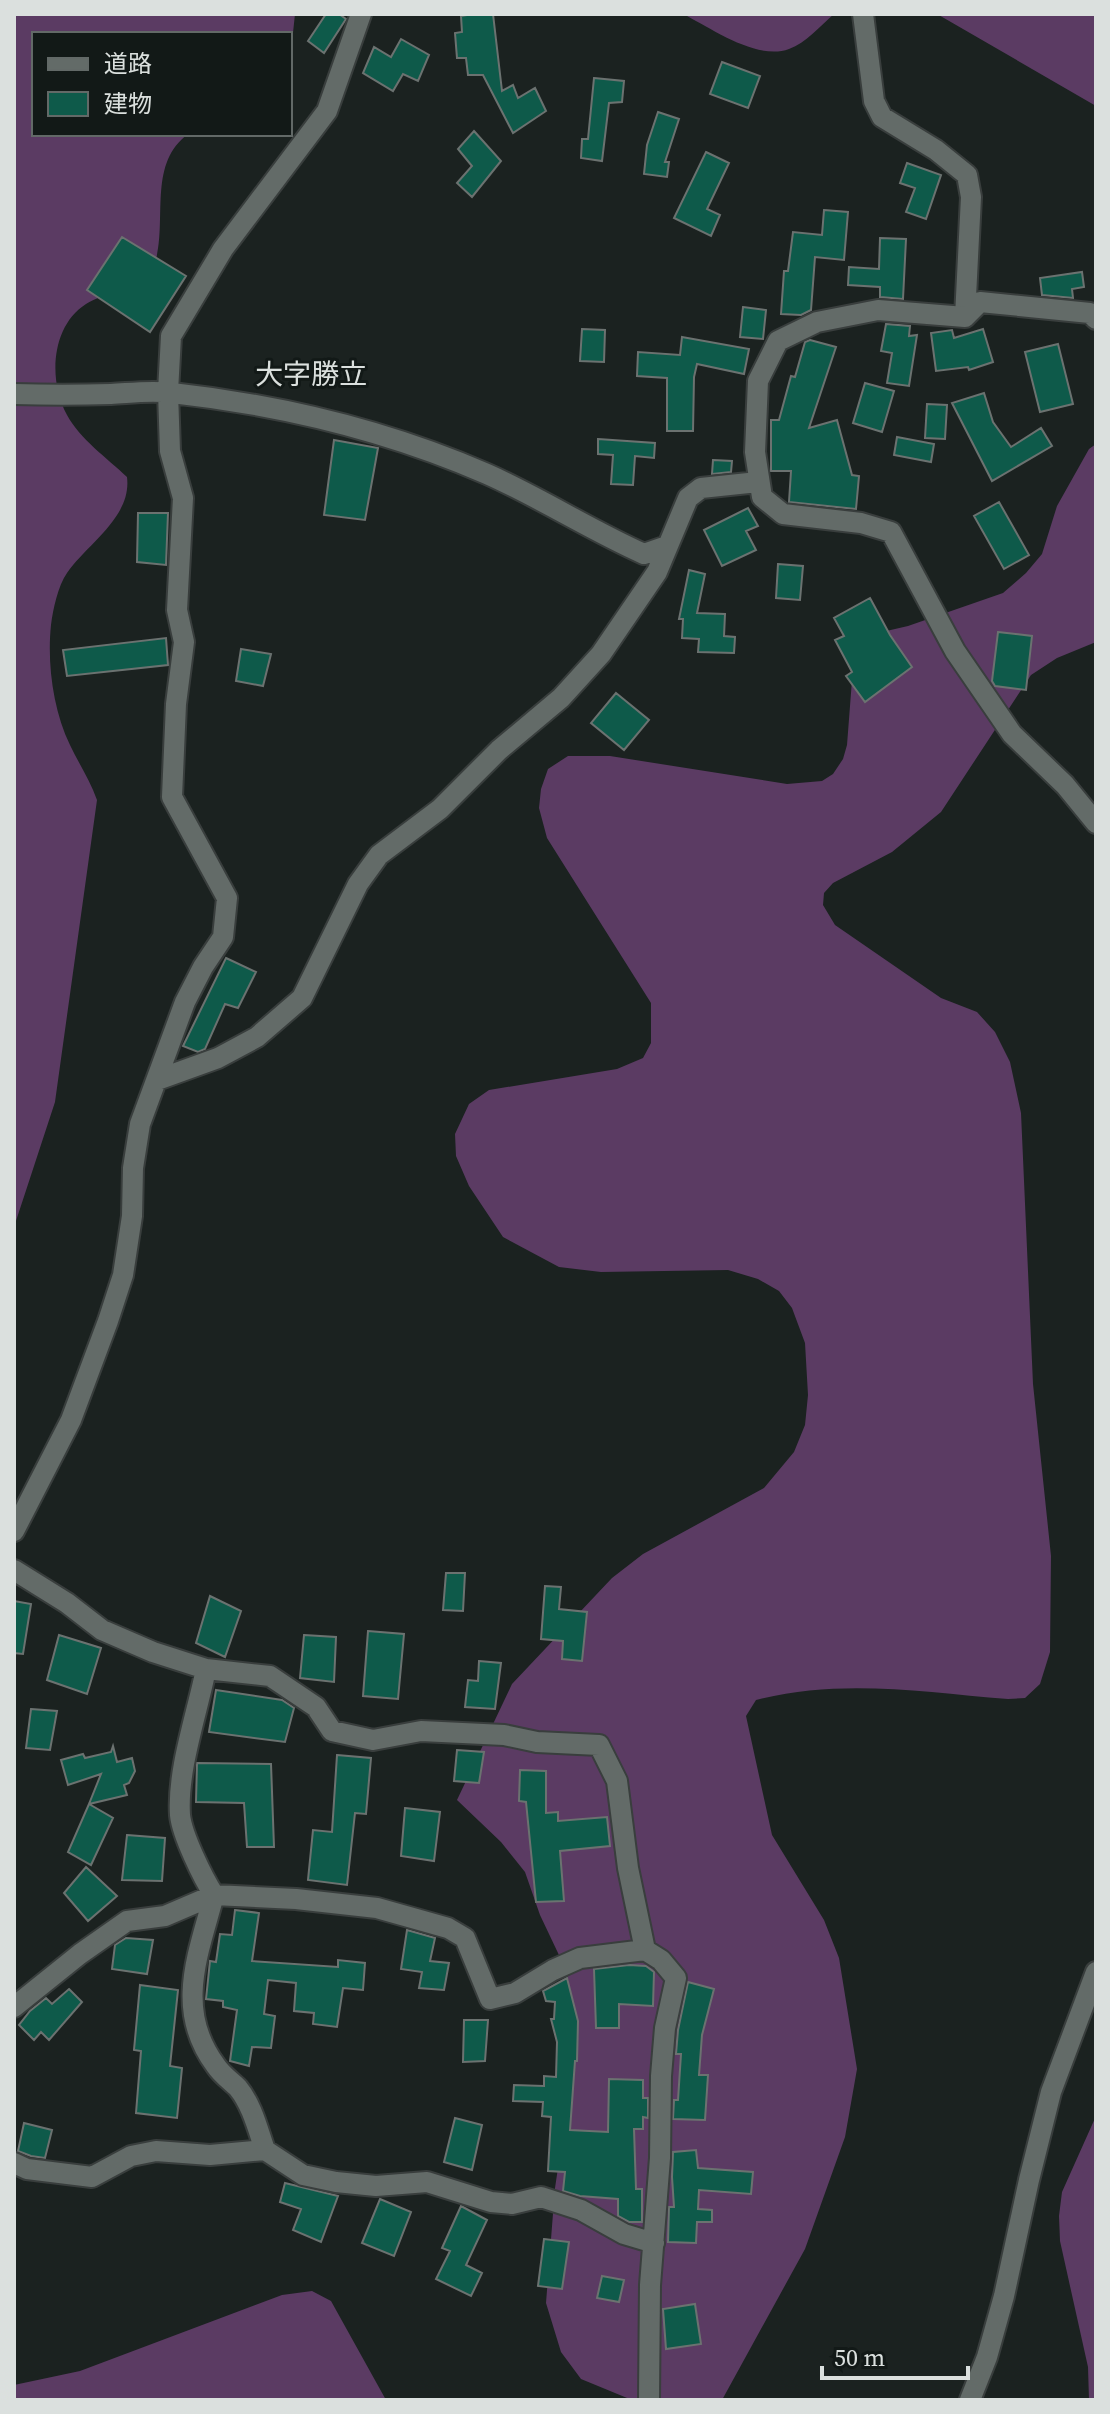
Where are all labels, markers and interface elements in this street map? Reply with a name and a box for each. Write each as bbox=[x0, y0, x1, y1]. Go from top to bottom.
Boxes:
legend bbox=[32, 32, 292, 136]
text: 道路 bbox=[104, 47, 152, 80]
text: 建物 bbox=[104, 87, 152, 120]
district label: 大字勝立 bbox=[255, 355, 367, 393]
scale bar bbox=[822, 2330, 968, 2380]
text: 50 m bbox=[834, 2341, 885, 2374]

